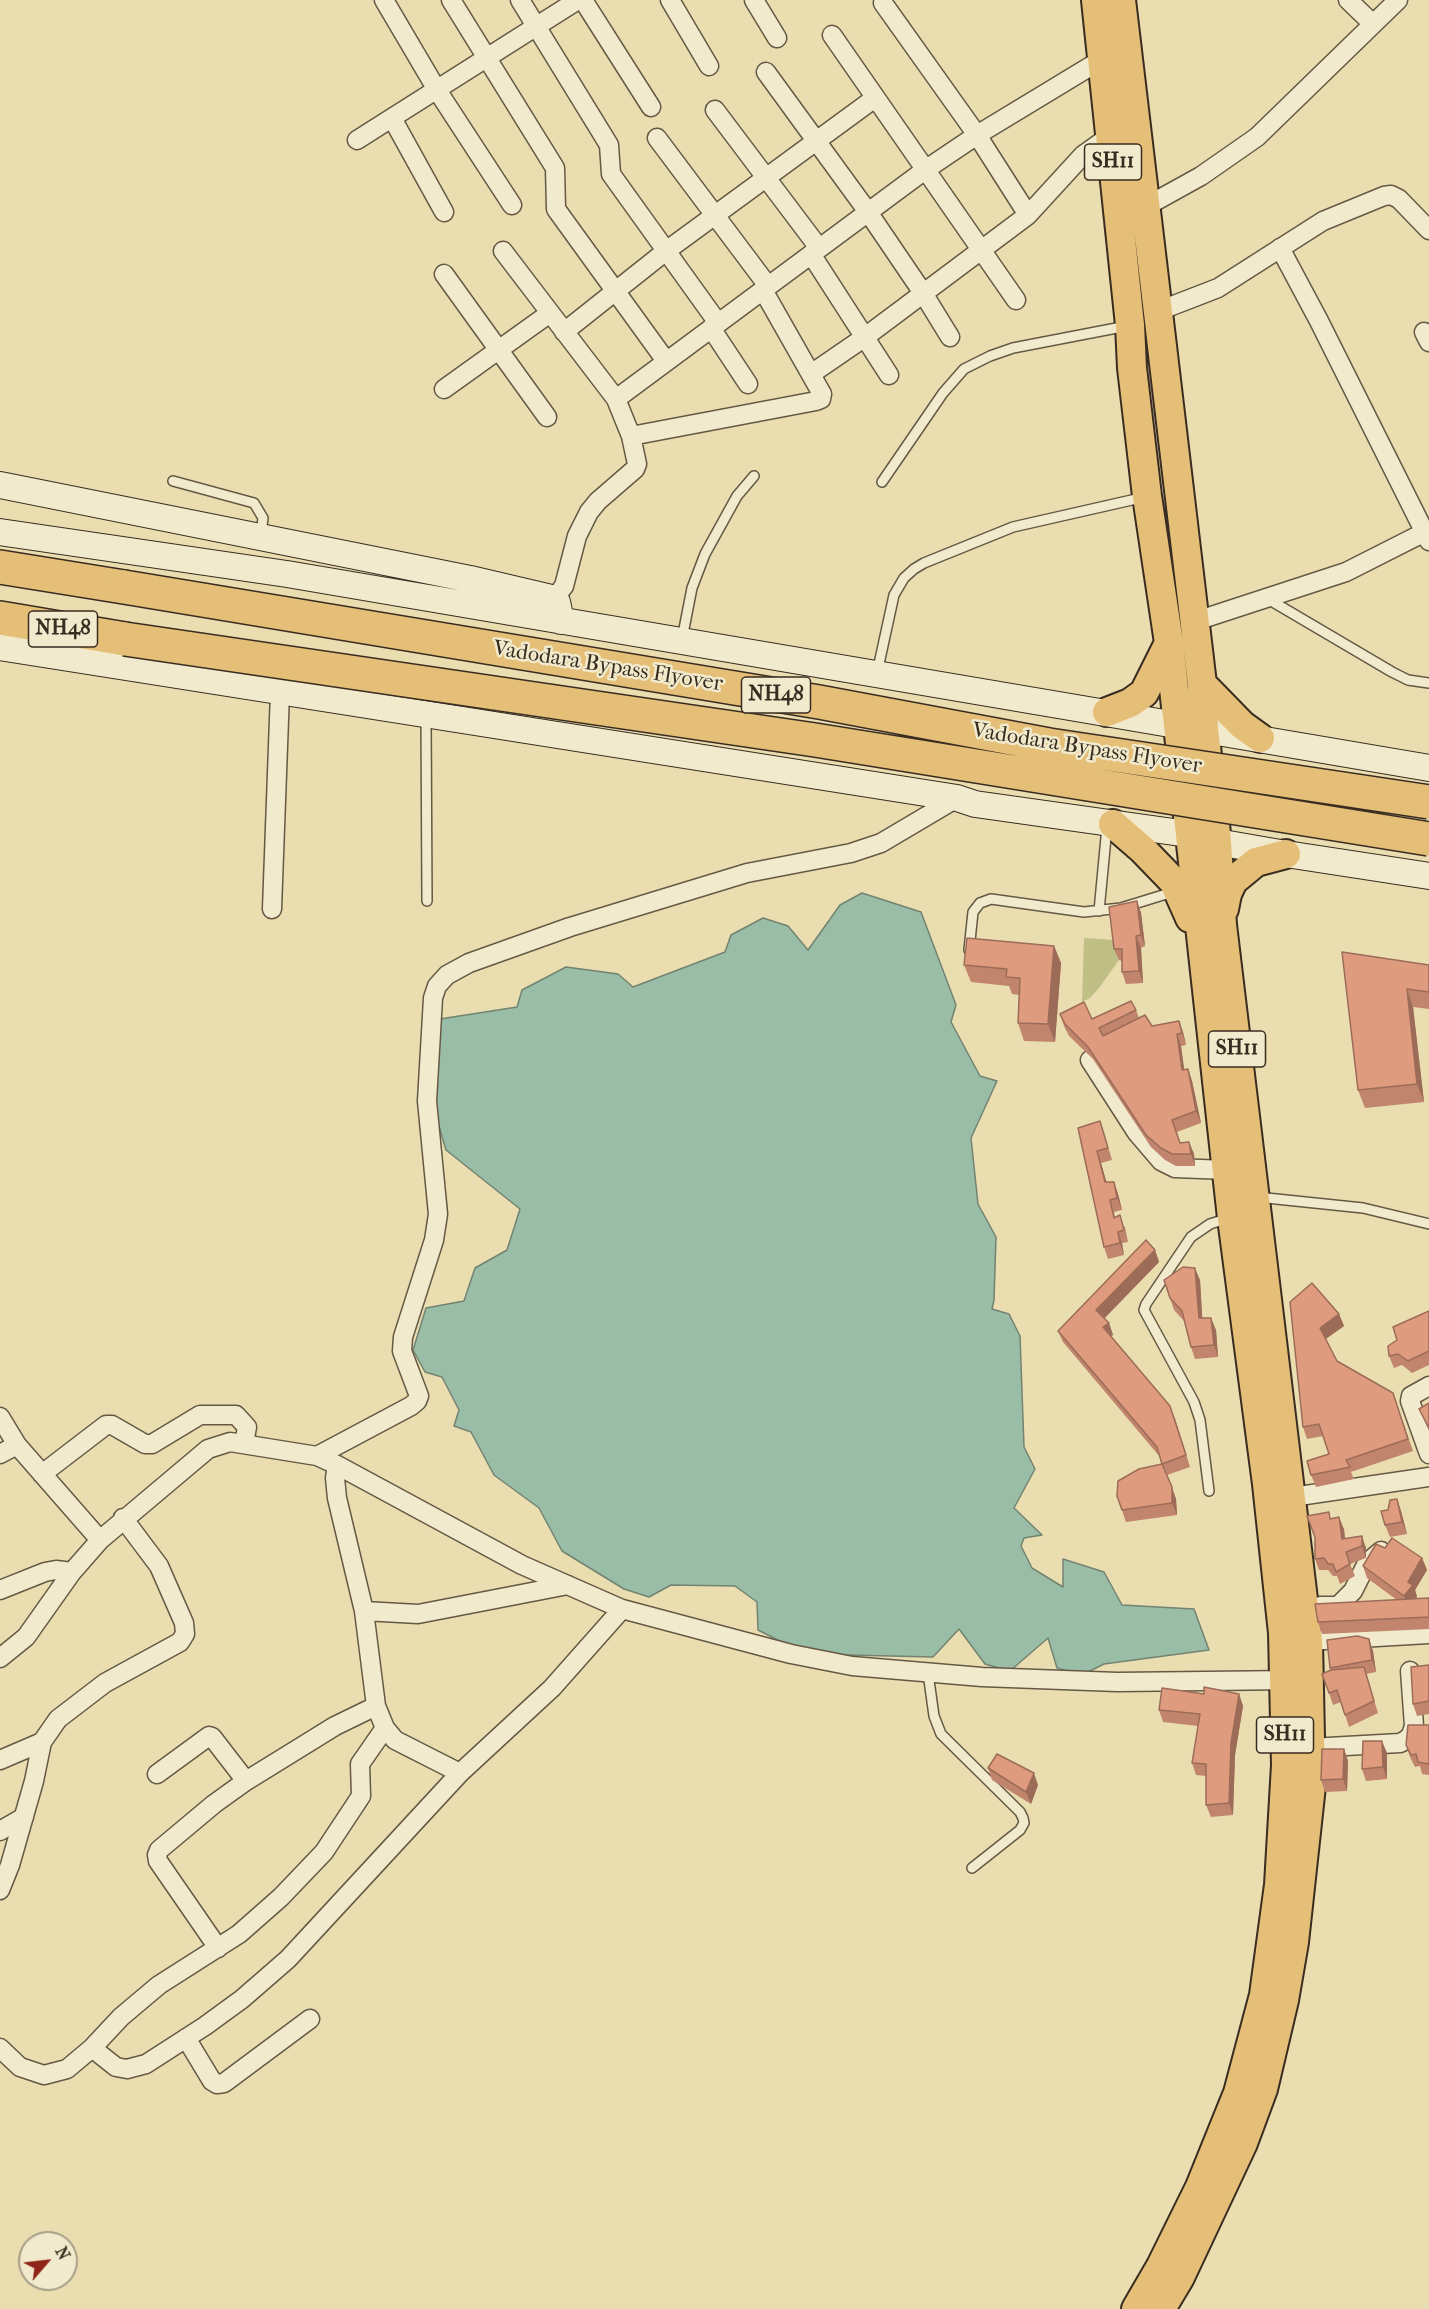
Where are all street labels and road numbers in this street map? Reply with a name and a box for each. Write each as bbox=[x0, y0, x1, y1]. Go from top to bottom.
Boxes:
road number: SH11 bbox=[1084, 144, 1142, 180]
road number: NH48 bbox=[28, 611, 98, 647]
street label: Vadodara Bypass Flyover bbox=[491, 636, 725, 698]
road number: NH48 bbox=[742, 677, 810, 713]
street label: Vadodara Bypass Flyover bbox=[970, 718, 1204, 780]
road number: SH11 bbox=[1208, 1031, 1266, 1067]
road number: SH11 bbox=[1256, 1717, 1314, 1753]

